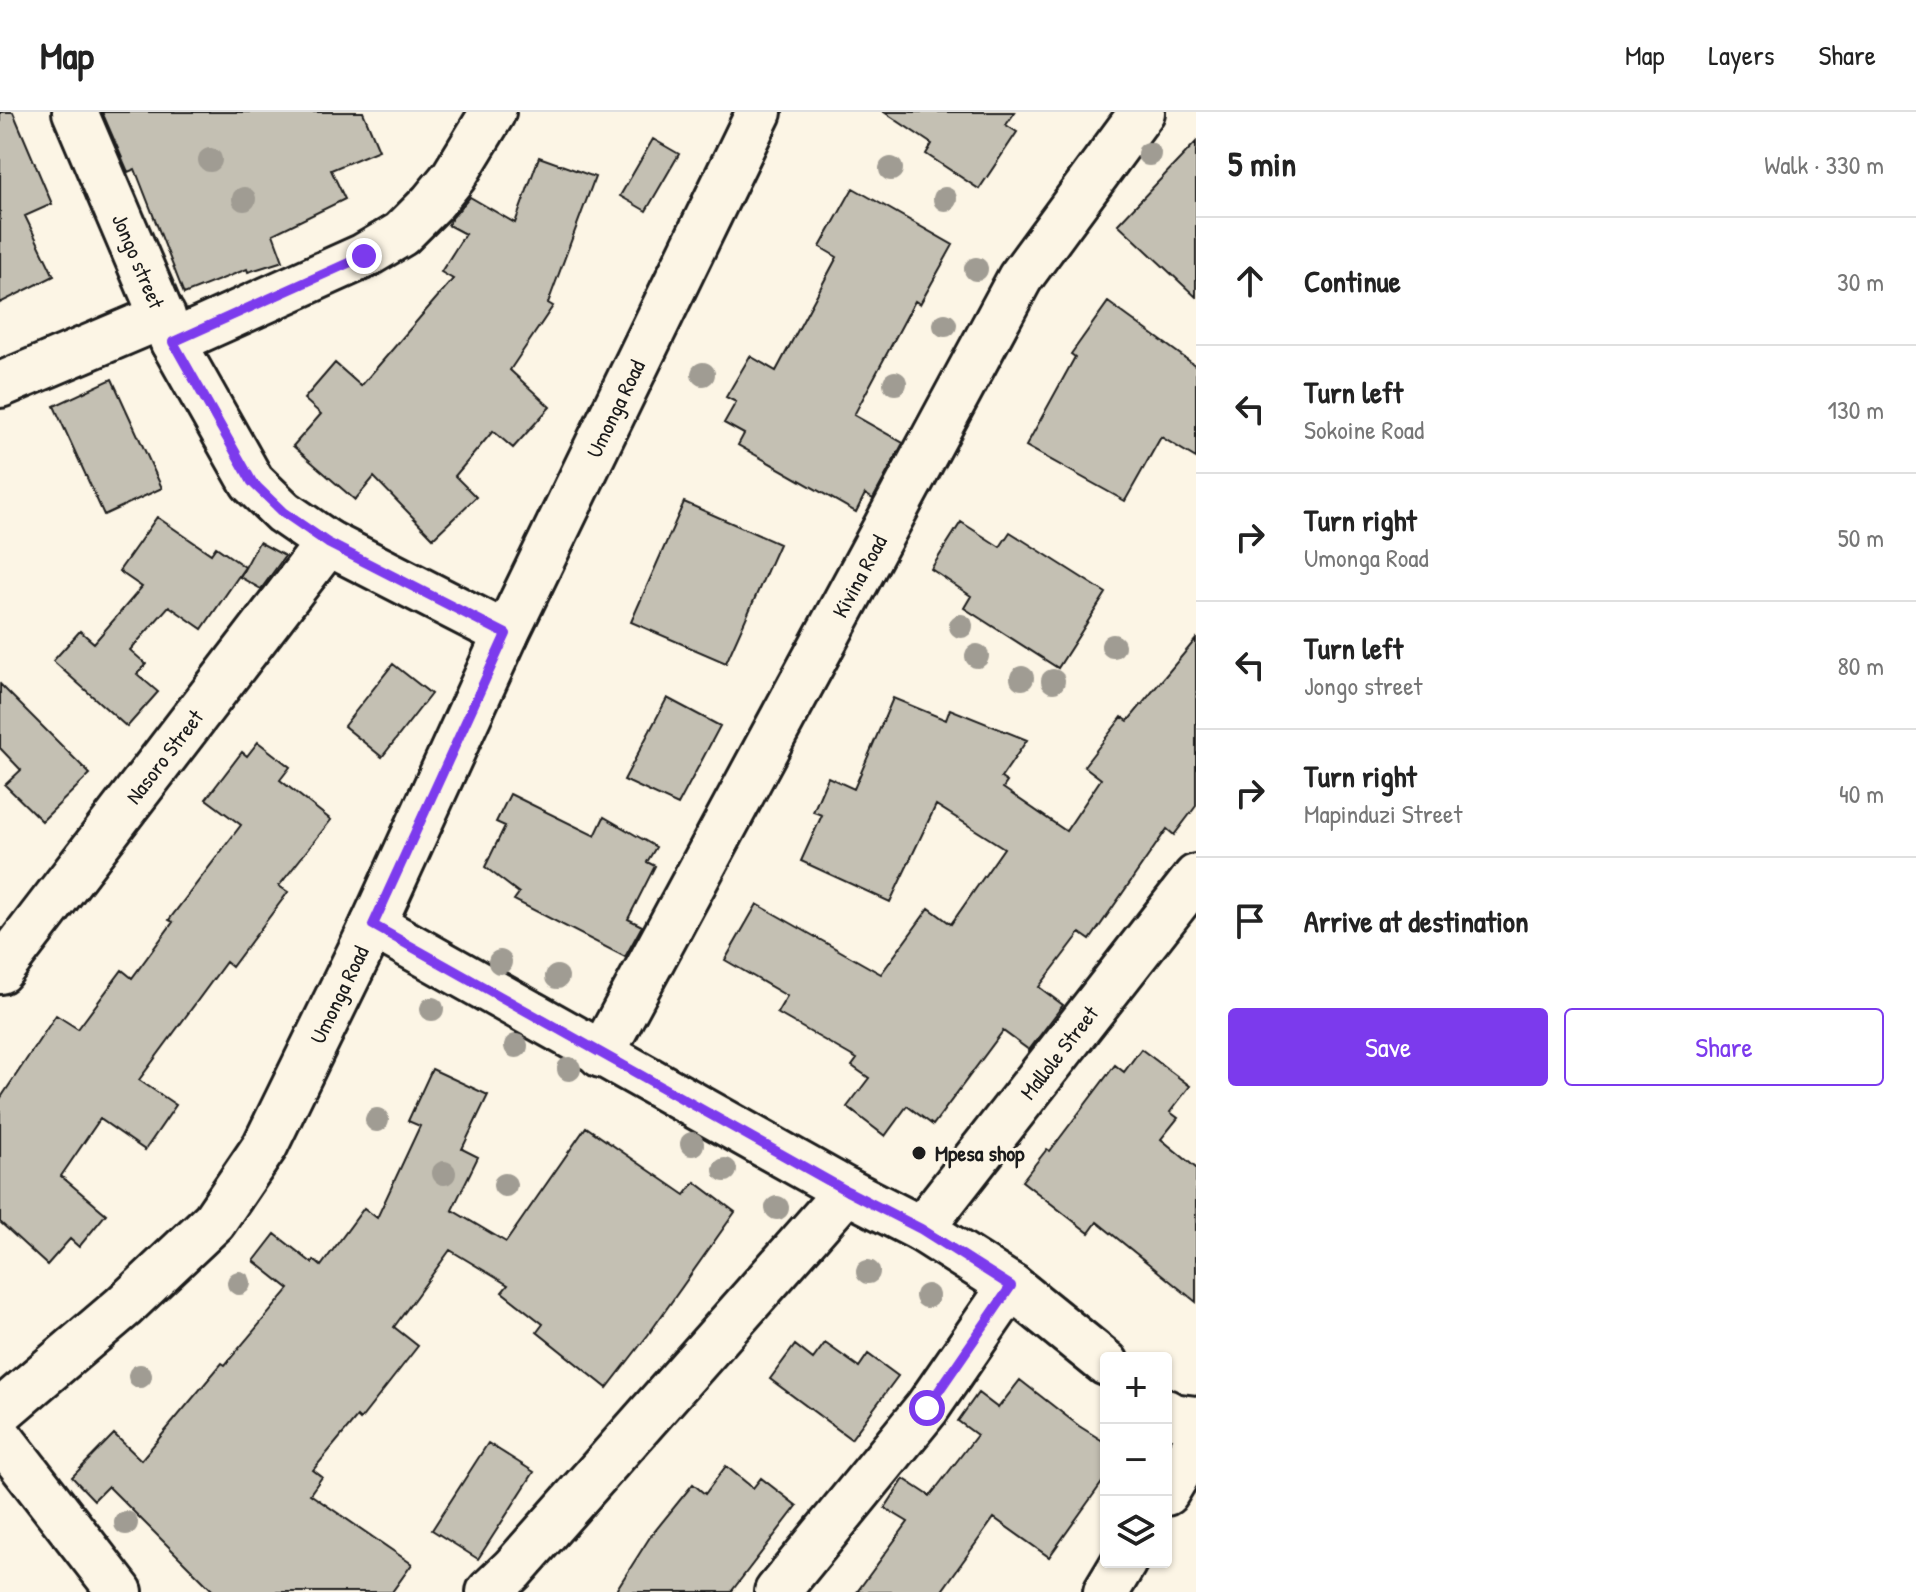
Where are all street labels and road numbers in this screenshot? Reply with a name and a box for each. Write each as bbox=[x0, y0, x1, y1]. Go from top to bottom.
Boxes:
street label: Jongo street bbox=[105, 209, 172, 313]
street label: Umonga Road bbox=[579, 354, 652, 463]
street label: Kivina Road bbox=[825, 529, 894, 623]
street label: Nasoro Street bbox=[118, 703, 210, 810]
street label: Umonga Road bbox=[302, 940, 376, 1049]
street label: Mallole Street bbox=[1013, 999, 1105, 1105]

